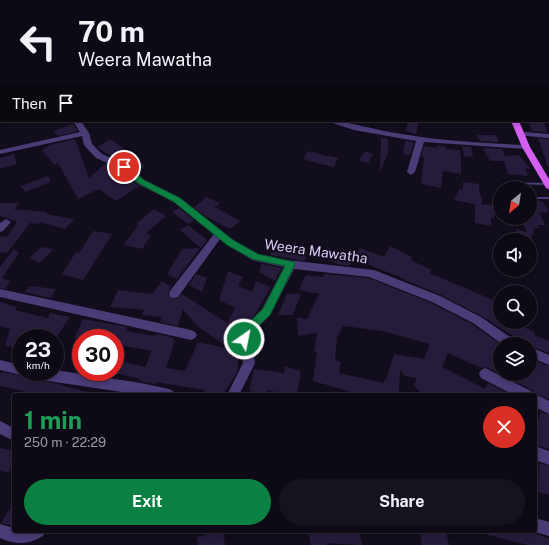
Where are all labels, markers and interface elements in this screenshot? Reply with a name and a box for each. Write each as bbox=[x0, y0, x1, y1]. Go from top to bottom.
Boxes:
text: 70 m bbox=[78, 15, 145, 48]
icon: left bbox=[12, 16, 64, 68]
text: Weera Mawatha bbox=[78, 49, 212, 70]
icon: arrive bbox=[55, 92, 77, 114]
text: Then bbox=[12, 95, 47, 112]
pin bbox=[107, 150, 141, 184]
icon: arrive bbox=[113, 156, 135, 178]
north arrow bbox=[493, 181, 537, 225]
map controls bbox=[493, 181, 537, 381]
button: sound bbox=[493, 233, 537, 277]
street label: Weera Mawatha bbox=[263, 236, 369, 266]
button: search bbox=[493, 285, 537, 329]
position arrow bbox=[223, 318, 265, 360]
speed limit sign: 30 bbox=[72, 329, 124, 381]
button: layers bbox=[493, 337, 537, 381]
text: 23 bbox=[25, 338, 51, 362]
text: km/h bbox=[26, 359, 50, 371]
text: 1 min bbox=[24, 406, 82, 434]
button: close bbox=[483, 406, 525, 448]
text: 250 m · 22:29 bbox=[24, 435, 106, 450]
button: Exit bbox=[24, 479, 271, 525]
button: Share bbox=[279, 479, 525, 525]

